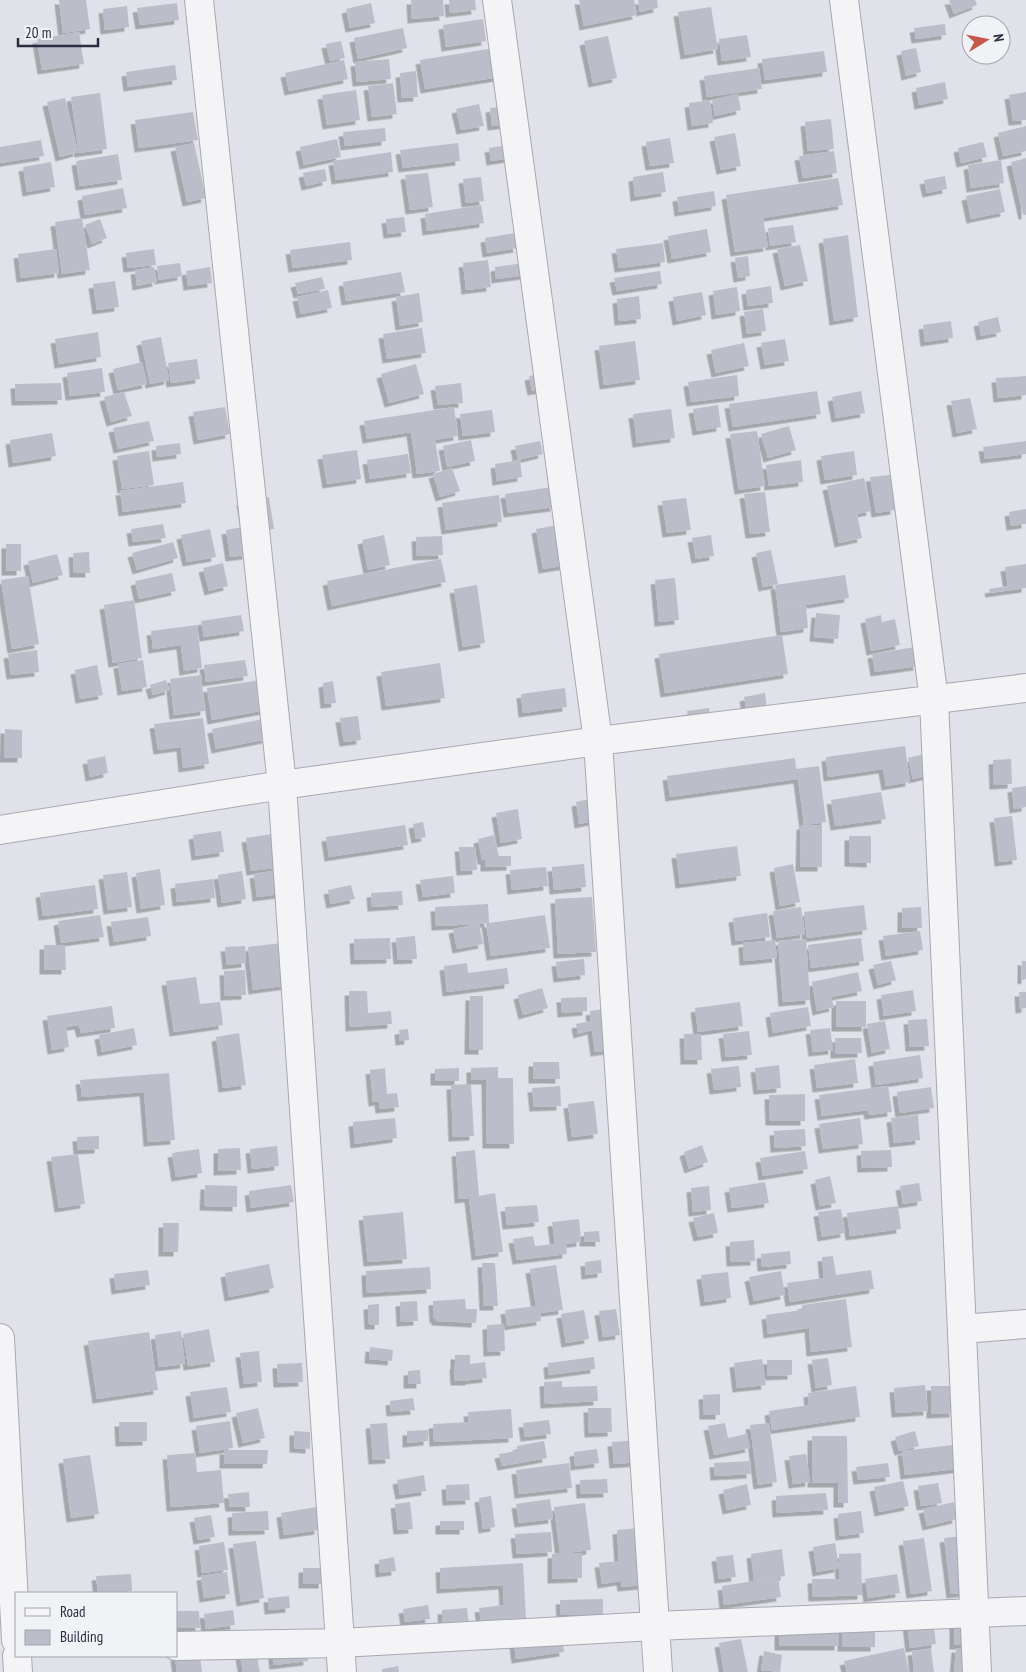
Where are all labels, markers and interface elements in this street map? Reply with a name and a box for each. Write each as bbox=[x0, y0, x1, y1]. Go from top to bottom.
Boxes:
scale bar bbox=[18, 15, 98, 47]
north arrow bbox=[961, 15, 1011, 65]
text: 20 m bbox=[25, 23, 51, 42]
text: N bbox=[989, 32, 1008, 43]
legend bbox=[15, 1592, 178, 1657]
text: Road bbox=[60, 1602, 86, 1621]
text: Building bbox=[60, 1627, 103, 1646]

